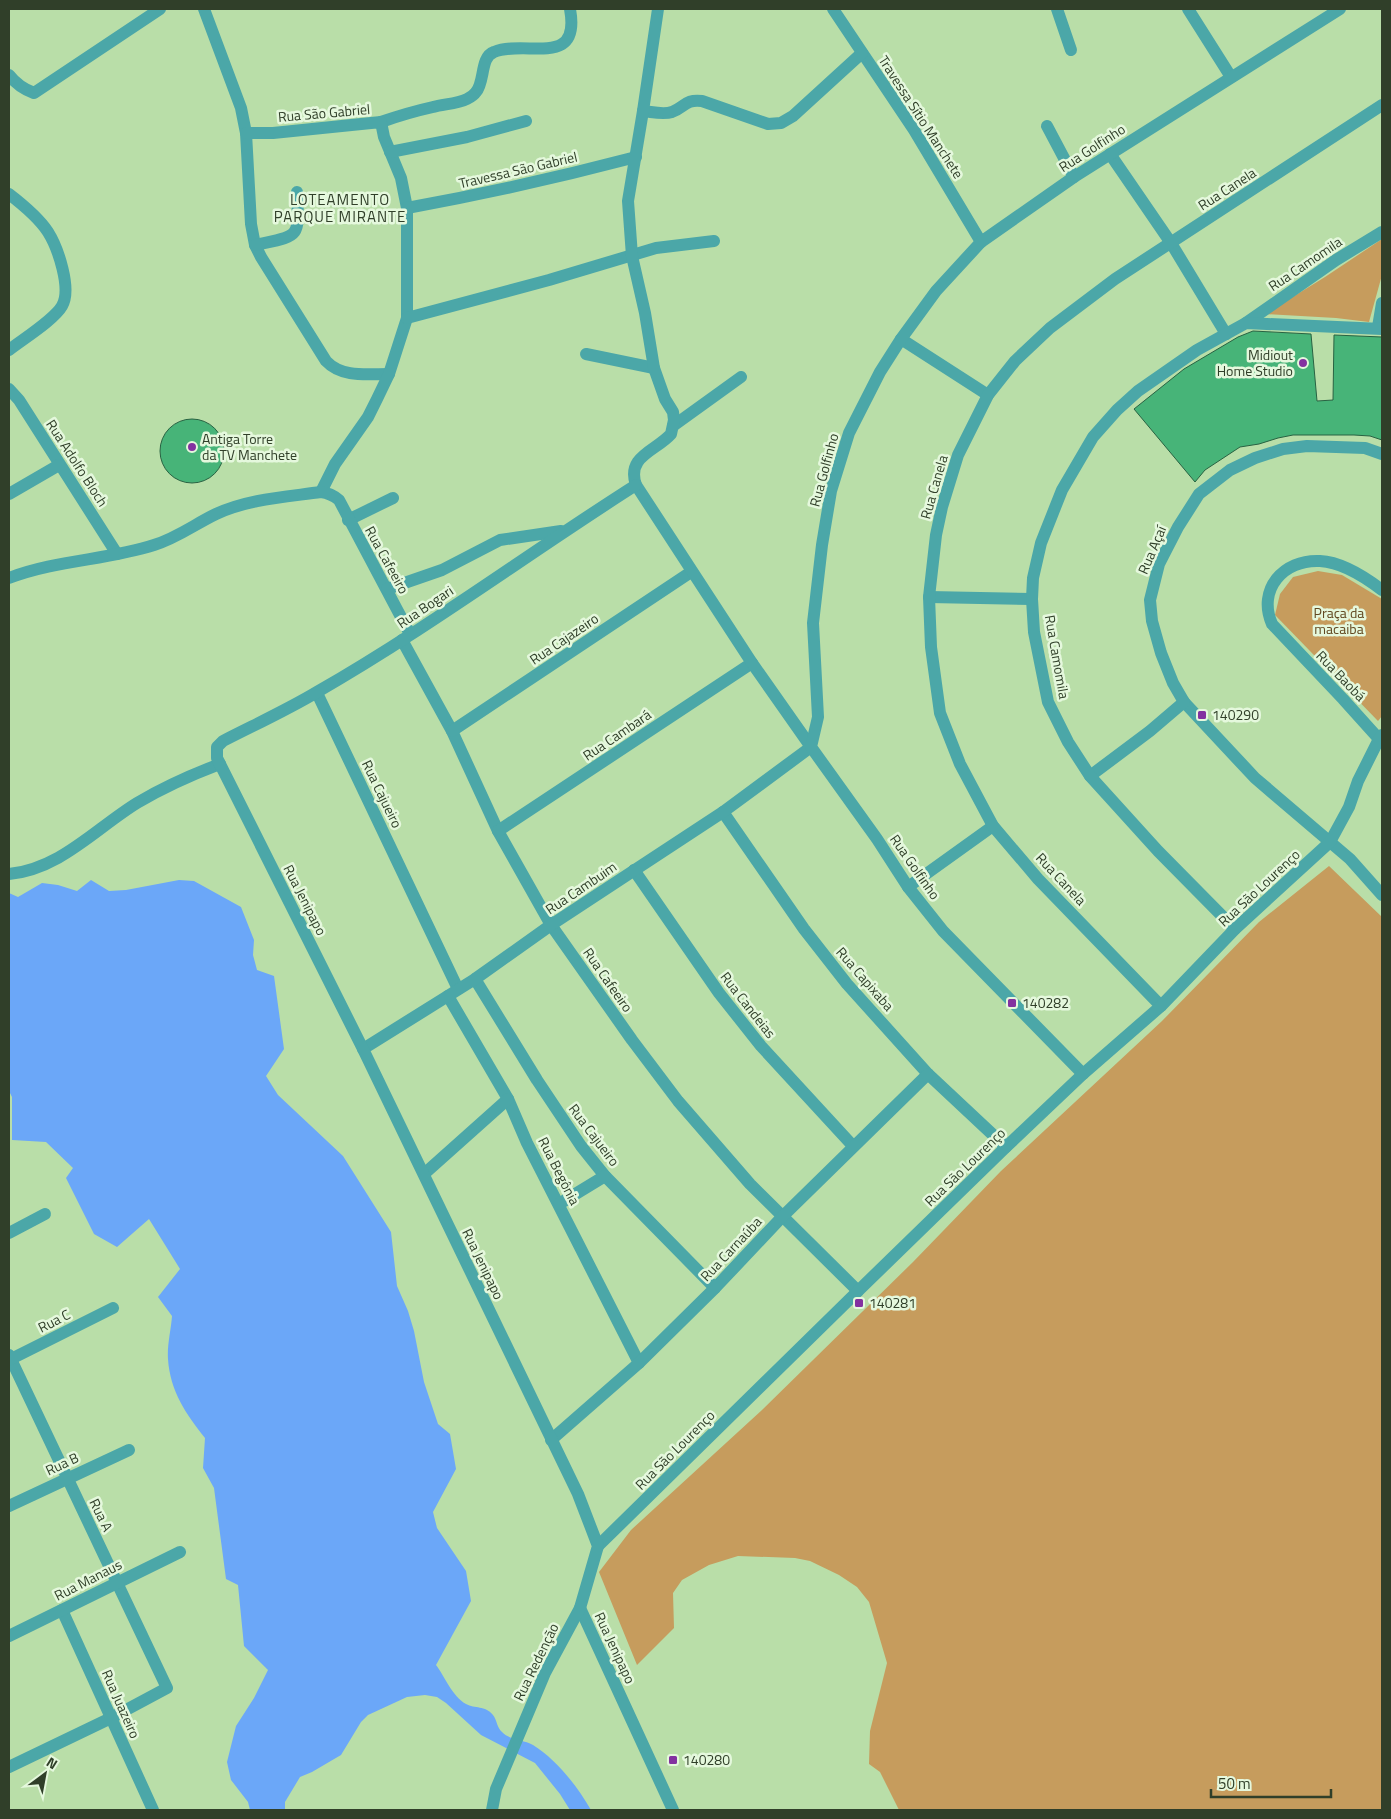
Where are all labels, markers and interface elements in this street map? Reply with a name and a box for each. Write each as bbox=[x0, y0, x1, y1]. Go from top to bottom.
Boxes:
street label: Travessa Sítio Manchete bbox=[874, 51, 969, 182]
street label: Rua São Gabriel bbox=[277, 98, 371, 127]
street label: Rua Golfinho bbox=[1054, 118, 1129, 177]
street label: Travessa São Gabriel bbox=[457, 146, 579, 193]
street label: Rua Canela bbox=[1194, 162, 1260, 215]
district label: LOTEAMENTO PARQUE MIRANTE bbox=[274, 188, 406, 228]
street label: Rua Camomila bbox=[1264, 231, 1346, 296]
place label: Midiout Home Studio bbox=[1217, 344, 1293, 381]
marker: Midiout Home Studio bbox=[1297, 357, 1309, 369]
street label: Rua Adolfo Bloch bbox=[41, 415, 114, 510]
place label: Antiga Torre da TV Manchete bbox=[202, 428, 297, 465]
street label: Rua Golfinho bbox=[804, 431, 843, 509]
marker: Antiga Torre da TV Manchete bbox=[186, 441, 198, 453]
street label: Rua Canela bbox=[914, 452, 953, 521]
street label: Rua Cafeeiro bbox=[360, 522, 415, 597]
street label: Rua Açaí bbox=[1132, 522, 1171, 577]
street label: Rua Bogari bbox=[392, 580, 457, 633]
park label: Praça da macaiba bbox=[1314, 602, 1364, 639]
street label: Rua Cajazeiro bbox=[525, 608, 603, 669]
street label: Rua Camomila bbox=[1040, 613, 1075, 701]
street label: Rua Baobá bbox=[1312, 646, 1371, 706]
street label: Rua Cambará bbox=[578, 704, 655, 765]
place label: 140290 bbox=[1212, 704, 1259, 725]
marker: 140290 bbox=[1196, 709, 1208, 721]
street label: Rua Cajueiro bbox=[357, 756, 408, 831]
street label: Rua Golfinho bbox=[885, 830, 946, 904]
street label: Rua São Lourenço bbox=[1213, 844, 1304, 931]
street label: Rua Canela bbox=[1031, 848, 1091, 910]
street label: Rua Cambuim bbox=[541, 856, 621, 919]
street label: Rua Jenipapo bbox=[279, 861, 332, 939]
street label: Rua Capixaba bbox=[832, 942, 899, 1015]
street label: Rua Cafeeiro bbox=[578, 943, 638, 1016]
street label: Rua Candeias bbox=[716, 967, 781, 1042]
place label: 140282 bbox=[1022, 992, 1069, 1013]
marker: 140282 bbox=[1006, 997, 1018, 1009]
street label: Rua Cajueiro bbox=[564, 1099, 625, 1170]
street label: Rua São Lourenço bbox=[919, 1122, 1010, 1211]
street label: Rua Begônia bbox=[533, 1133, 586, 1209]
street label: Rua Carnaúba bbox=[695, 1212, 766, 1286]
street label: Rua Jenipapo bbox=[457, 1225, 510, 1303]
place label: 140281 bbox=[869, 1292, 916, 1313]
marker: 140281 bbox=[853, 1297, 865, 1309]
street label: Rua C bbox=[34, 1303, 74, 1338]
street label: Rua São Lourenço bbox=[630, 1405, 719, 1494]
street label: Rua B bbox=[42, 1447, 82, 1480]
street label: Rua A bbox=[84, 1495, 119, 1535]
street label: Rua Manaus bbox=[50, 1554, 125, 1606]
street label: Rua Jenipapo bbox=[590, 1609, 641, 1687]
street label: Rua Redenção bbox=[508, 1619, 563, 1704]
street label: Rua Juazeiro bbox=[97, 1666, 146, 1741]
north arrow bbox=[20, 1749, 70, 1799]
place label: 140280 bbox=[683, 1749, 730, 1770]
text: N bbox=[42, 1751, 62, 1774]
marker: 140280 bbox=[667, 1754, 679, 1766]
scale bar bbox=[1211, 1766, 1331, 1798]
text: 50 m bbox=[1218, 1772, 1251, 1795]

